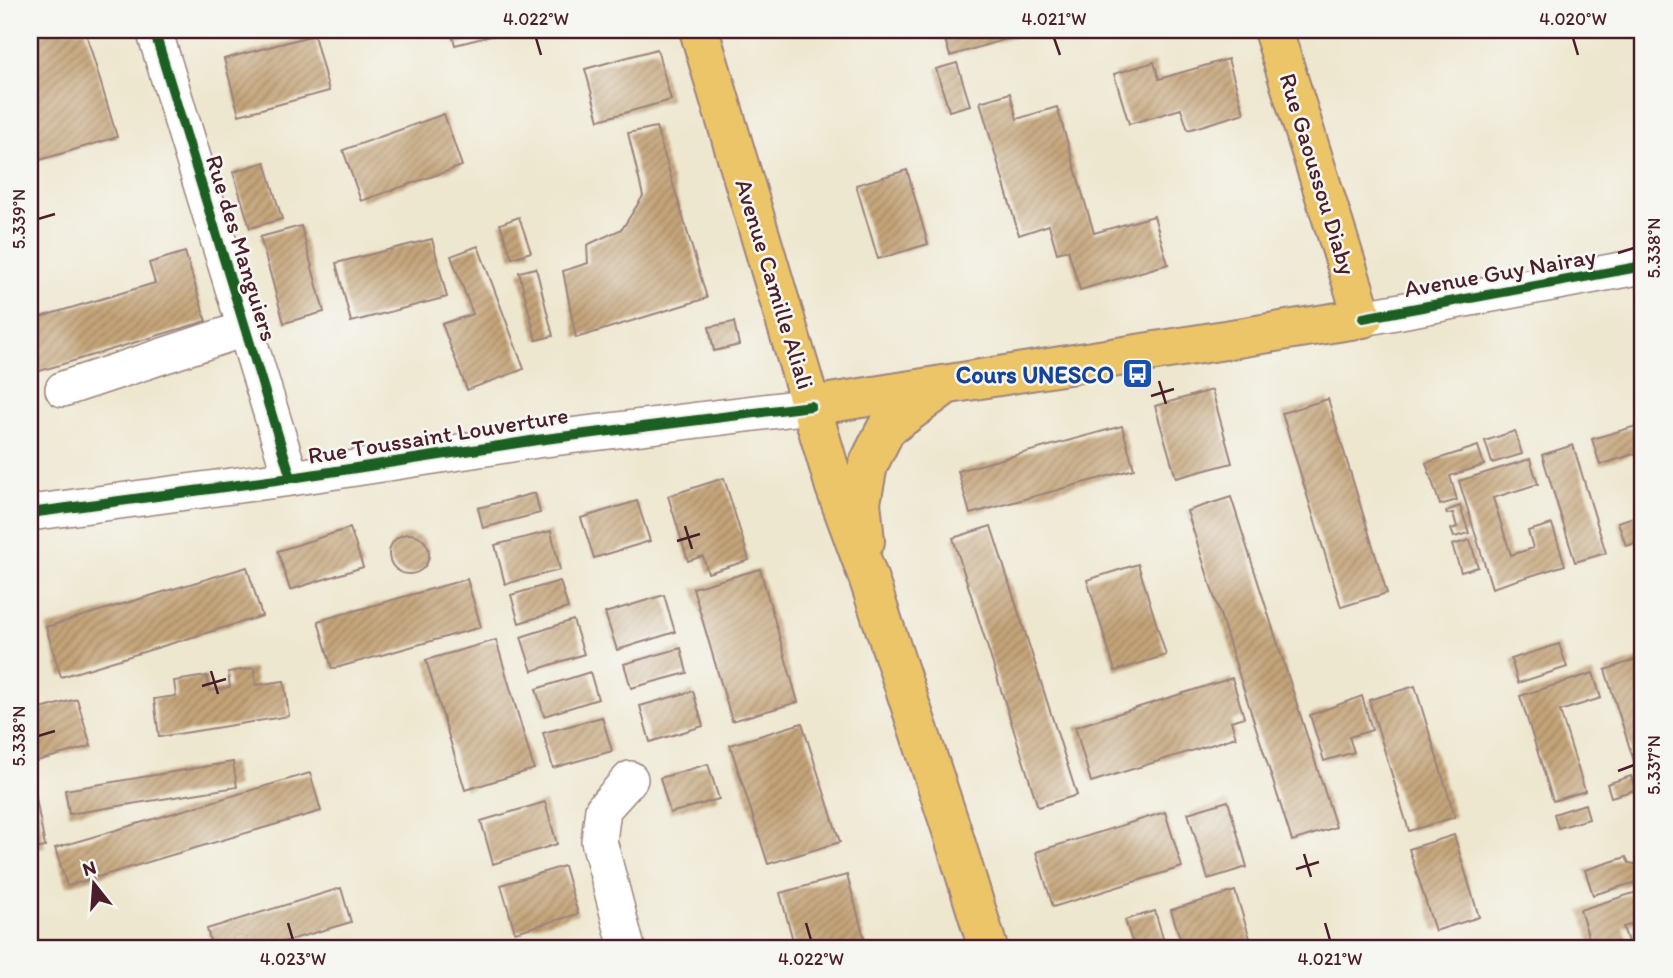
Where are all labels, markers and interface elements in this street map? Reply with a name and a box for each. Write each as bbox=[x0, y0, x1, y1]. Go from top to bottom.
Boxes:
text: 4.022°W bbox=[503, 8, 569, 30]
text: 4.021°W bbox=[1022, 8, 1086, 30]
text: 4.020°W bbox=[1539, 8, 1607, 30]
street label: Rue Gaoussou Diaby bbox=[1274, 70, 1362, 278]
street label: Rue des Manguiers bbox=[200, 151, 284, 345]
street label: Avenue Camille Aliali bbox=[729, 175, 821, 393]
text: 5.339°N bbox=[8, 189, 30, 249]
text: 5.338°N bbox=[1643, 218, 1665, 278]
street label: Avenue Guy Nairay bbox=[1402, 241, 1598, 303]
bus stop icon: Cours UNESCO bbox=[1120, 357, 1154, 391]
place label: Cours UNESCO bbox=[956, 360, 1114, 389]
street label: Rue Toussaint Louverture bbox=[306, 400, 570, 470]
text: 5.338°N bbox=[8, 706, 30, 766]
text: 5.337°N bbox=[1643, 735, 1665, 795]
north arrow bbox=[60, 848, 130, 918]
text: N bbox=[80, 855, 99, 881]
text: 4.023°W bbox=[260, 948, 326, 970]
text: 4.022°W bbox=[778, 948, 844, 970]
text: 4.021°W bbox=[1298, 948, 1362, 970]

